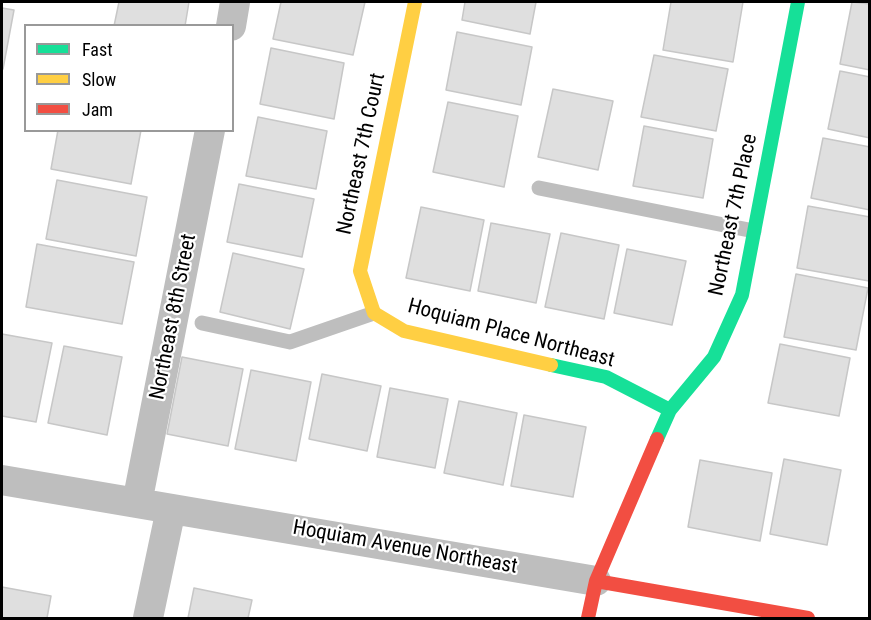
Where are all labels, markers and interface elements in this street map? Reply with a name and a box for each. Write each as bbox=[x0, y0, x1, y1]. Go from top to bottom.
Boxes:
legend bbox=[24, 24, 234, 132]
text: Fast bbox=[82, 39, 113, 60]
text: Slow bbox=[82, 69, 116, 90]
street label: Northeast 7th Court bbox=[333, 71, 391, 237]
text: Jam bbox=[82, 99, 113, 120]
street label: Northeast 7th Place bbox=[705, 132, 763, 298]
street label: Northeast 8th Street bbox=[146, 232, 202, 402]
street label: Hoquiam Place Northeast bbox=[405, 294, 617, 374]
street label: Hoquiam Avenue Northeast bbox=[291, 516, 519, 580]

